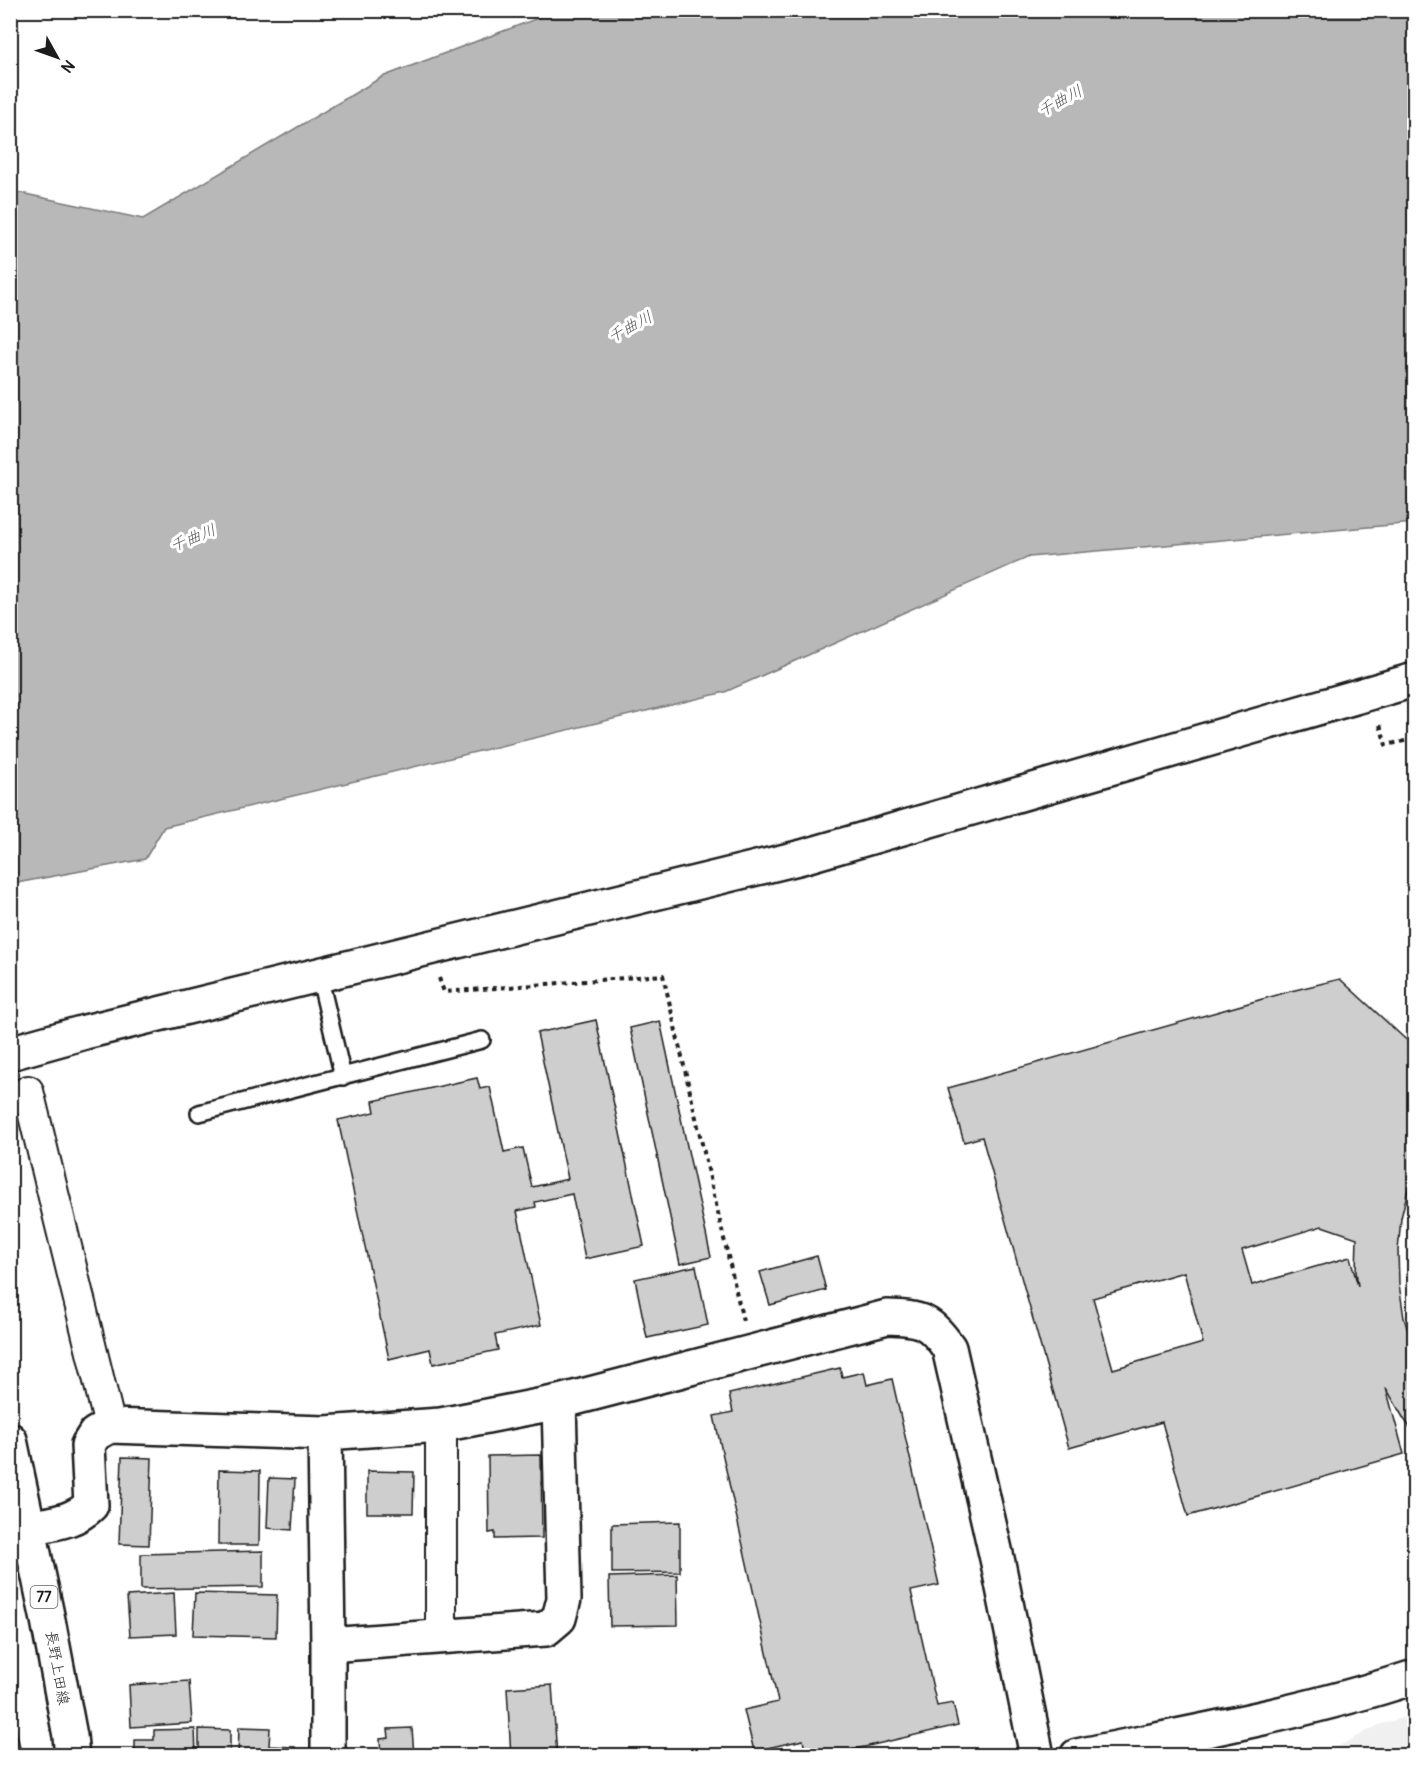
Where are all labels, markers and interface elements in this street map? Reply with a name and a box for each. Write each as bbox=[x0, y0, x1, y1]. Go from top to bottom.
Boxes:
north arrow bbox=[27, 27, 87, 87]
text: N bbox=[56, 55, 79, 77]
water label: 千曲川 bbox=[1034, 81, 1086, 121]
water label: 千曲川 bbox=[604, 307, 656, 347]
water label: 千曲川 bbox=[167, 520, 219, 556]
road number: 77 bbox=[30, 1586, 57, 1608]
street label: 長野上田線 bbox=[41, 1629, 73, 1707]

